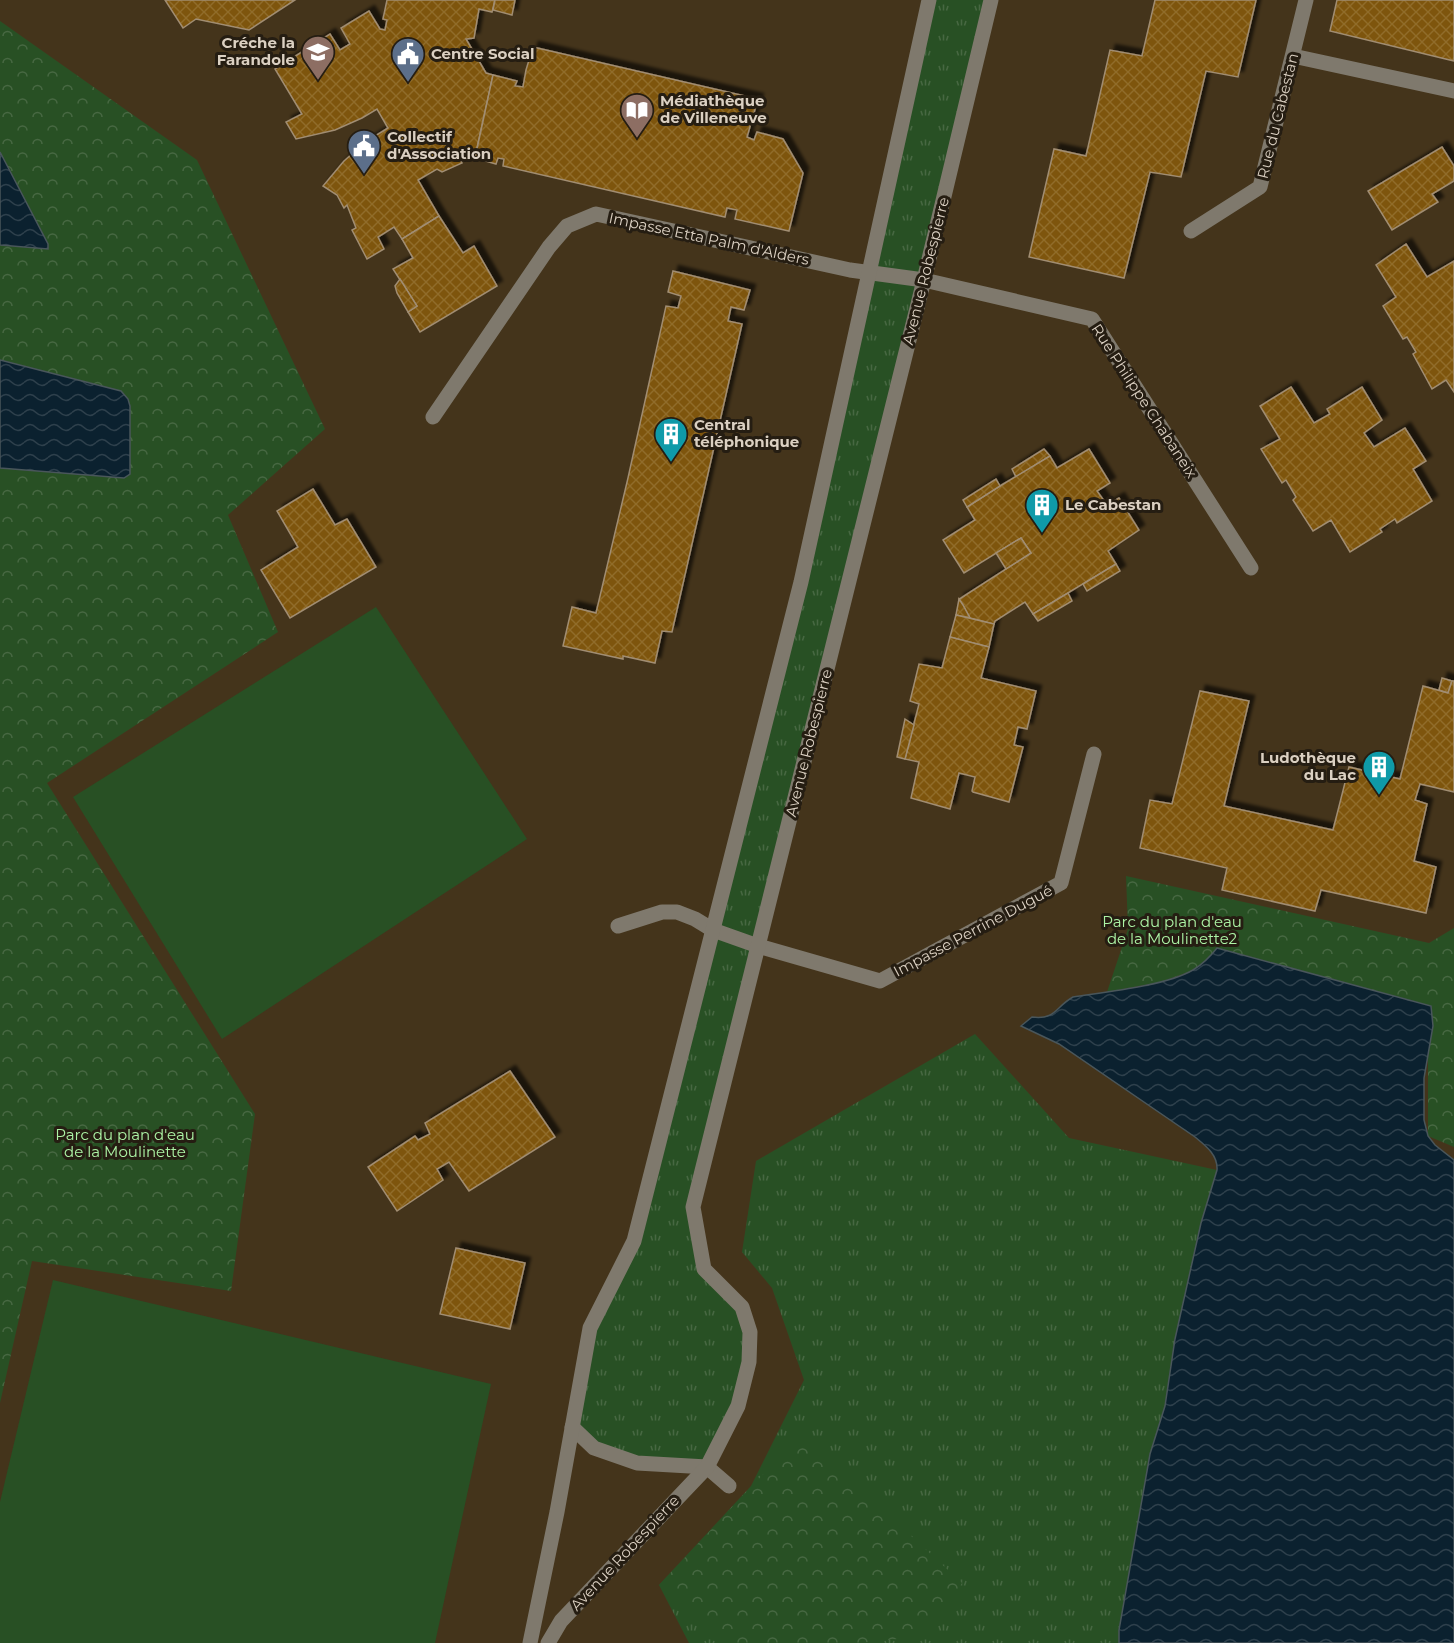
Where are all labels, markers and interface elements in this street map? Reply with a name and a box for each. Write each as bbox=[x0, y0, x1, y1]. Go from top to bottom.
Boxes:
place label: Créche la Farandole bbox=[217, 33, 295, 69]
school or university icon: Créche la Farandole bbox=[300, 34, 336, 81]
public building icon: Centre Social bbox=[390, 36, 426, 83]
place label: Centre Social bbox=[431, 44, 534, 63]
street label: Rue du Cabestan bbox=[1253, 51, 1302, 181]
place label: Médiathèque de Villeneuve bbox=[660, 91, 767, 127]
library icon: Médiathèque de Villeneuve bbox=[619, 92, 655, 139]
place label: Collectif d'Association bbox=[387, 127, 491, 163]
public building icon: Collectif d'Association bbox=[346, 128, 382, 175]
street label: Avenue Robespierre bbox=[898, 195, 953, 347]
street label: Impasse Etta Palm d'Alders bbox=[607, 208, 811, 269]
street label: Rue Philippe Chabaneix bbox=[1087, 320, 1201, 481]
place label: Central téléphonique bbox=[694, 415, 799, 451]
building icon: Central téléphonique bbox=[653, 416, 689, 463]
building icon: Le Cabestan bbox=[1024, 487, 1060, 534]
place label: Le Cabestan bbox=[1065, 495, 1161, 514]
street label: Avenue Robespierre bbox=[781, 667, 836, 819]
place label: Ludothèque du Lac bbox=[1260, 748, 1356, 784]
building icon: Ludothèque du Lac bbox=[1361, 749, 1397, 796]
street label: Impasse Perrine Dugué bbox=[890, 880, 1056, 981]
park label: Parc du plan d'eau de la Moulinette2 bbox=[1102, 912, 1242, 948]
park label: Parc du plan d'eau de la Moulinette bbox=[55, 1125, 195, 1161]
street label: Avenue Robespierre bbox=[566, 1491, 683, 1614]

